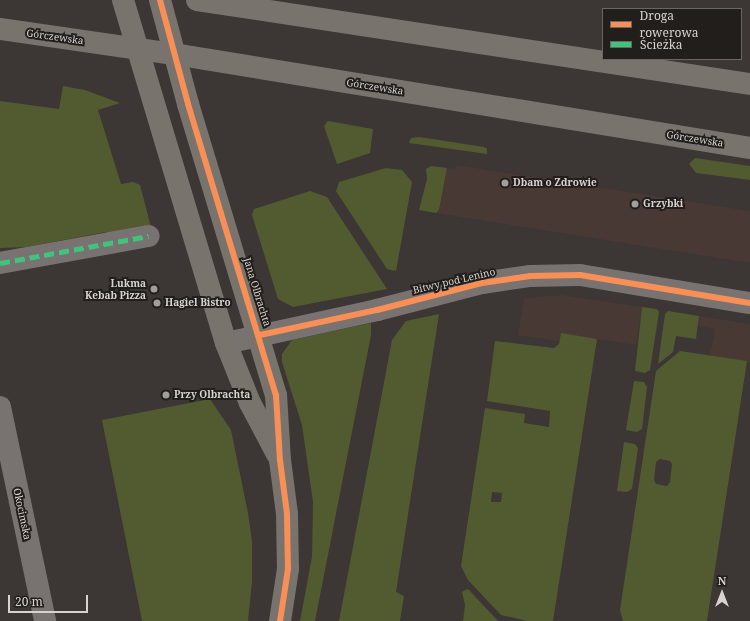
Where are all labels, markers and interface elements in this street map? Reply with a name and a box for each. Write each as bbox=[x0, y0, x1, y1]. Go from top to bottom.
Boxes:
text: Droga rowerowa bbox=[640, 7, 699, 41]
legend bbox=[602, 8, 742, 60]
street label: Górczewska bbox=[26, 27, 84, 47]
text: Ścieżka bbox=[640, 36, 683, 53]
street label: Górczewska bbox=[346, 77, 404, 97]
street label: Górczewska bbox=[666, 129, 724, 149]
place label: Dbam o Zdrowie bbox=[513, 177, 597, 189]
marker: Dbam o Zdrowie bbox=[500, 178, 510, 188]
place label: Grzybki bbox=[643, 198, 683, 210]
marker: Grzybki bbox=[630, 199, 640, 209]
street label: Jana Olbrachta bbox=[241, 256, 273, 328]
street label: Bitwy pod Lenino bbox=[412, 266, 496, 296]
place label: Lukma Kebab Pizza bbox=[85, 277, 146, 300]
marker: Lukma Kebab Pizza bbox=[149, 284, 159, 294]
place label: Hagiel Bistro bbox=[165, 297, 231, 309]
marker: Hagiel Bistro bbox=[152, 298, 162, 308]
place label: Przy Olbrachta bbox=[174, 389, 250, 401]
marker: Przy Olbrachta bbox=[161, 390, 171, 400]
street label: Okocimska bbox=[11, 487, 33, 541]
north arrow bbox=[702, 573, 742, 613]
text: N bbox=[718, 573, 726, 588]
scale bar bbox=[10, 587, 90, 613]
text: 20 m bbox=[15, 593, 43, 610]

